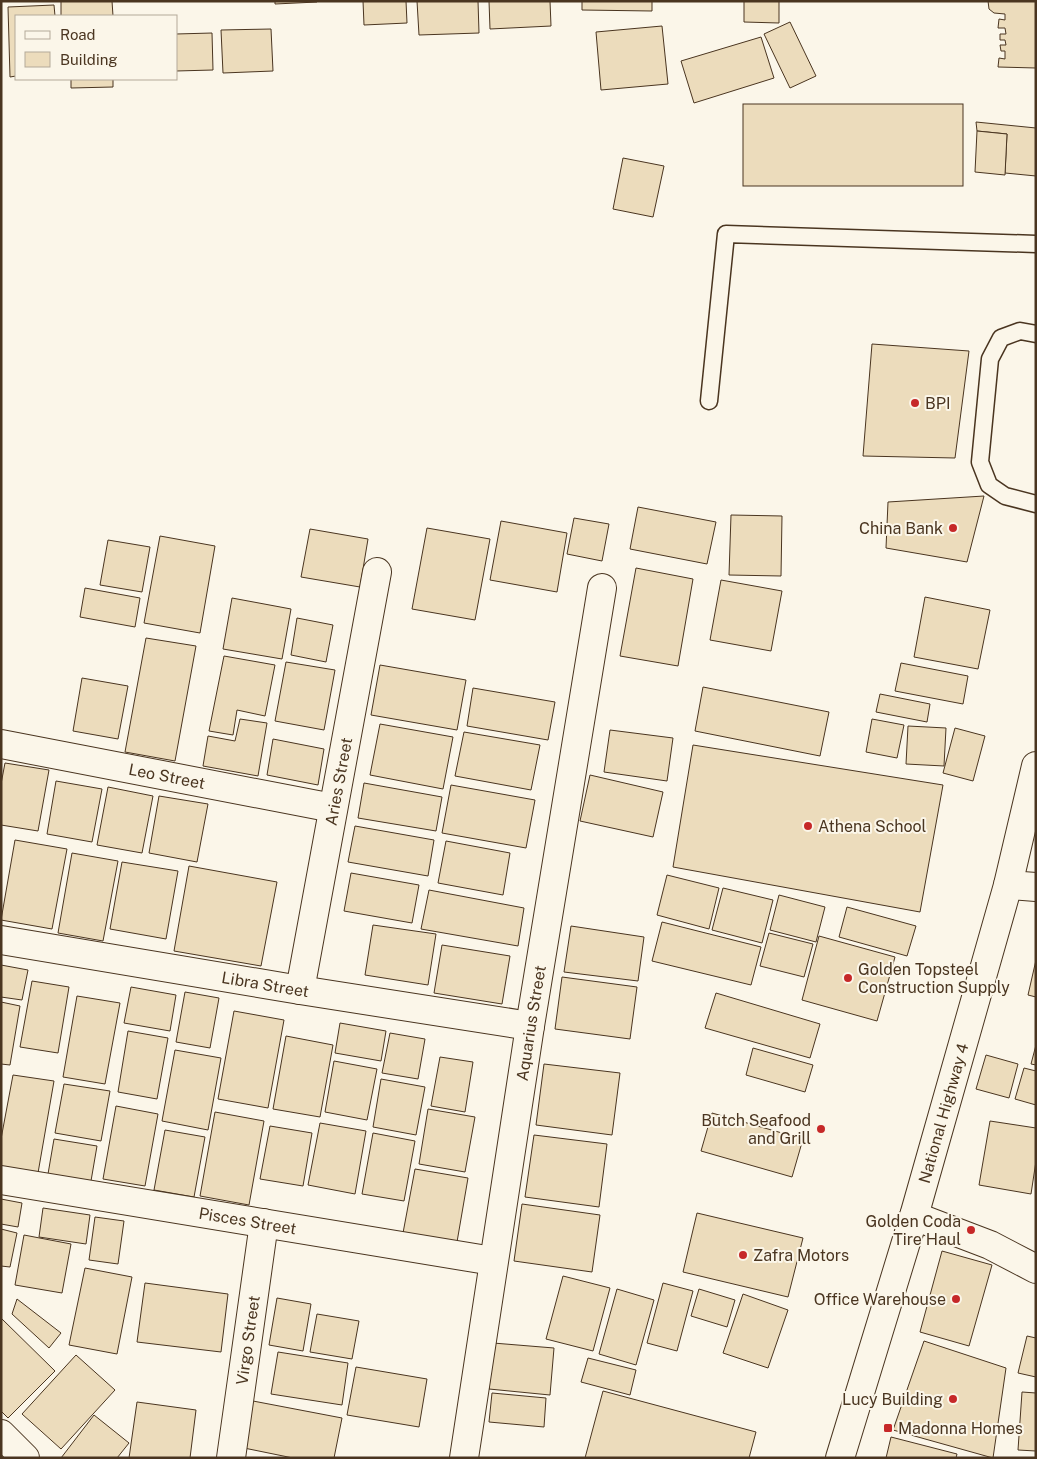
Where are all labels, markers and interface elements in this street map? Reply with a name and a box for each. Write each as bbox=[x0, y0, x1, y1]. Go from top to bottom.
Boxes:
legend bbox=[15, 15, 178, 80]
text: Road bbox=[60, 26, 96, 43]
text: Building bbox=[60, 51, 118, 68]
place label: BPI bbox=[925, 394, 951, 413]
marker: BPI bbox=[909, 397, 921, 409]
place label: China Bank bbox=[859, 519, 943, 538]
marker: China Bank bbox=[947, 522, 959, 534]
street label: Aries Street bbox=[321, 736, 356, 827]
street label: Leo Street bbox=[127, 760, 207, 793]
place label: Athena School bbox=[818, 817, 927, 836]
marker: Athena School bbox=[802, 820, 814, 832]
place label: Golden Topsteel Construction Supply bbox=[858, 960, 1010, 997]
street label: Aquarius Street bbox=[513, 964, 550, 1082]
street label: Libra Street bbox=[220, 968, 310, 1001]
marker: Golden Topsteel Construction Supply bbox=[842, 972, 854, 984]
street label: National Highway 4 bbox=[915, 1041, 973, 1186]
place label: Butch Seafood and Grill bbox=[701, 1111, 811, 1148]
marker: Butch Seafood and Grill bbox=[815, 1123, 827, 1135]
street label: Pisces Street bbox=[197, 1204, 298, 1238]
place label: Golden Coda Tire Haul bbox=[866, 1212, 961, 1249]
marker: Golden Coda Tire Haul bbox=[965, 1224, 977, 1236]
place label: Zafra Motors bbox=[753, 1246, 849, 1265]
marker: Zafra Motors bbox=[737, 1249, 749, 1261]
place label: Office Warehouse bbox=[814, 1290, 946, 1309]
marker: Office Warehouse bbox=[950, 1293, 962, 1305]
street label: Virgo Street bbox=[232, 1294, 264, 1386]
place label: Lucy Building bbox=[842, 1390, 943, 1409]
marker: Lucy Building bbox=[947, 1393, 959, 1405]
place label: Madonna Homes bbox=[898, 1419, 1023, 1438]
marker: Madonna Homes bbox=[882, 1422, 894, 1434]

